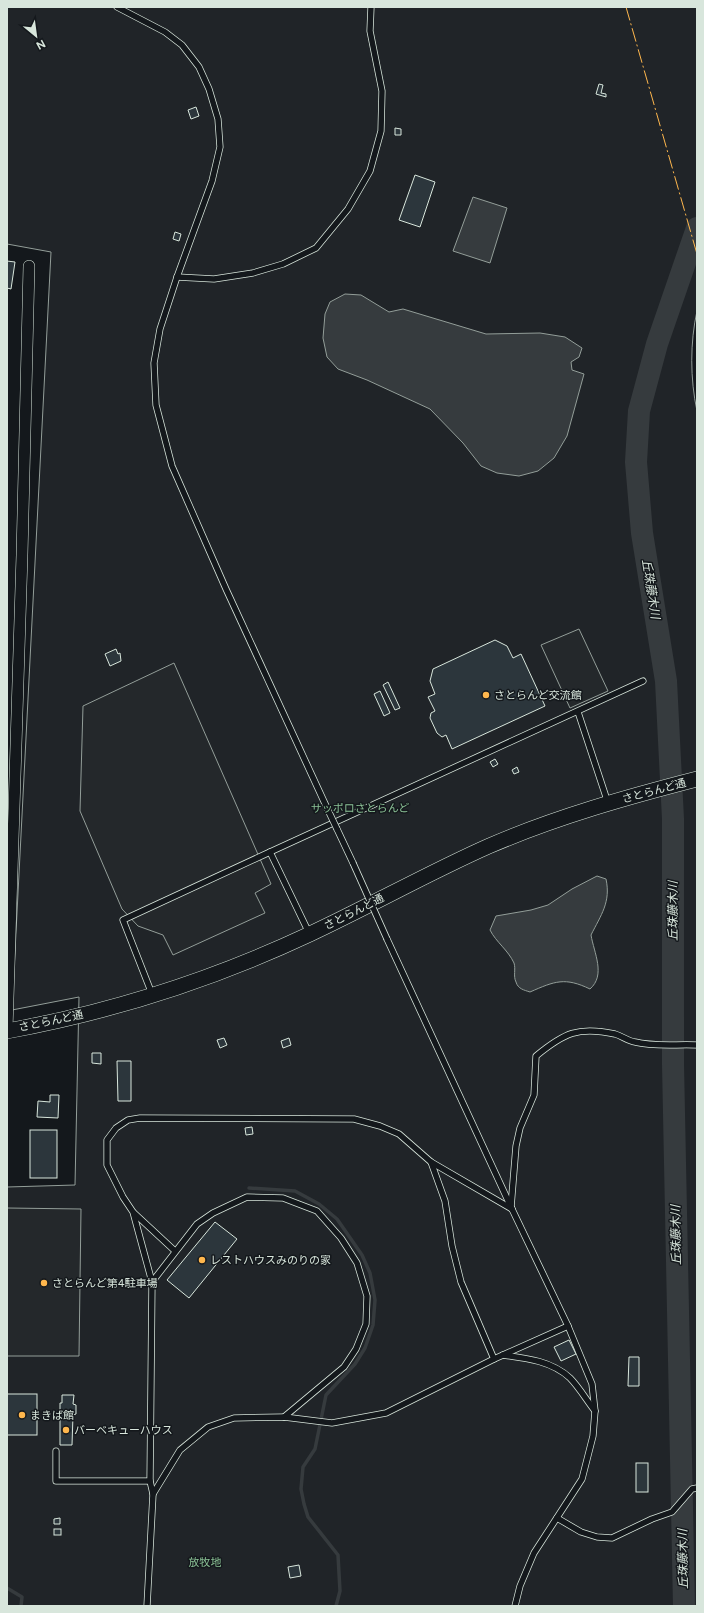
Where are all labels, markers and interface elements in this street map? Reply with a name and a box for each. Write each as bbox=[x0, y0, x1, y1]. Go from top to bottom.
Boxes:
north arrow bbox=[16, 16, 56, 56]
text: N bbox=[34, 37, 47, 52]
water label: 丘珠藤木川 bbox=[639, 558, 663, 622]
place label: さとらんど交流館 bbox=[494, 689, 582, 702]
marker: さとらんど交流館 bbox=[481, 690, 491, 700]
street label: さとらんど通 bbox=[621, 776, 687, 806]
park label: サッポロさとらんど bbox=[311, 802, 409, 815]
water label: 丘珠藤木川 bbox=[666, 879, 680, 941]
street label: さとらんど通 bbox=[322, 891, 386, 933]
street label: さとらんど通 bbox=[18, 1008, 84, 1034]
water label: 丘珠藤木川 bbox=[668, 1203, 684, 1265]
place label: レストハウスみのりの家 bbox=[210, 1254, 331, 1267]
marker: レストハウスみのりの家 bbox=[197, 1255, 207, 1265]
place label: さとらんど第4駐車場 bbox=[52, 1277, 158, 1290]
marker: さとらんど第4駐車場 bbox=[39, 1278, 49, 1288]
place label: まきば館 bbox=[30, 1409, 74, 1422]
marker: まきば館 bbox=[17, 1410, 27, 1420]
place label: バーベキューハウス bbox=[74, 1424, 173, 1437]
marker: バーベキューハウス bbox=[61, 1425, 71, 1435]
water label: 丘珠藤木川 bbox=[675, 1527, 691, 1589]
park label: 放牧地 bbox=[189, 1556, 222, 1569]

